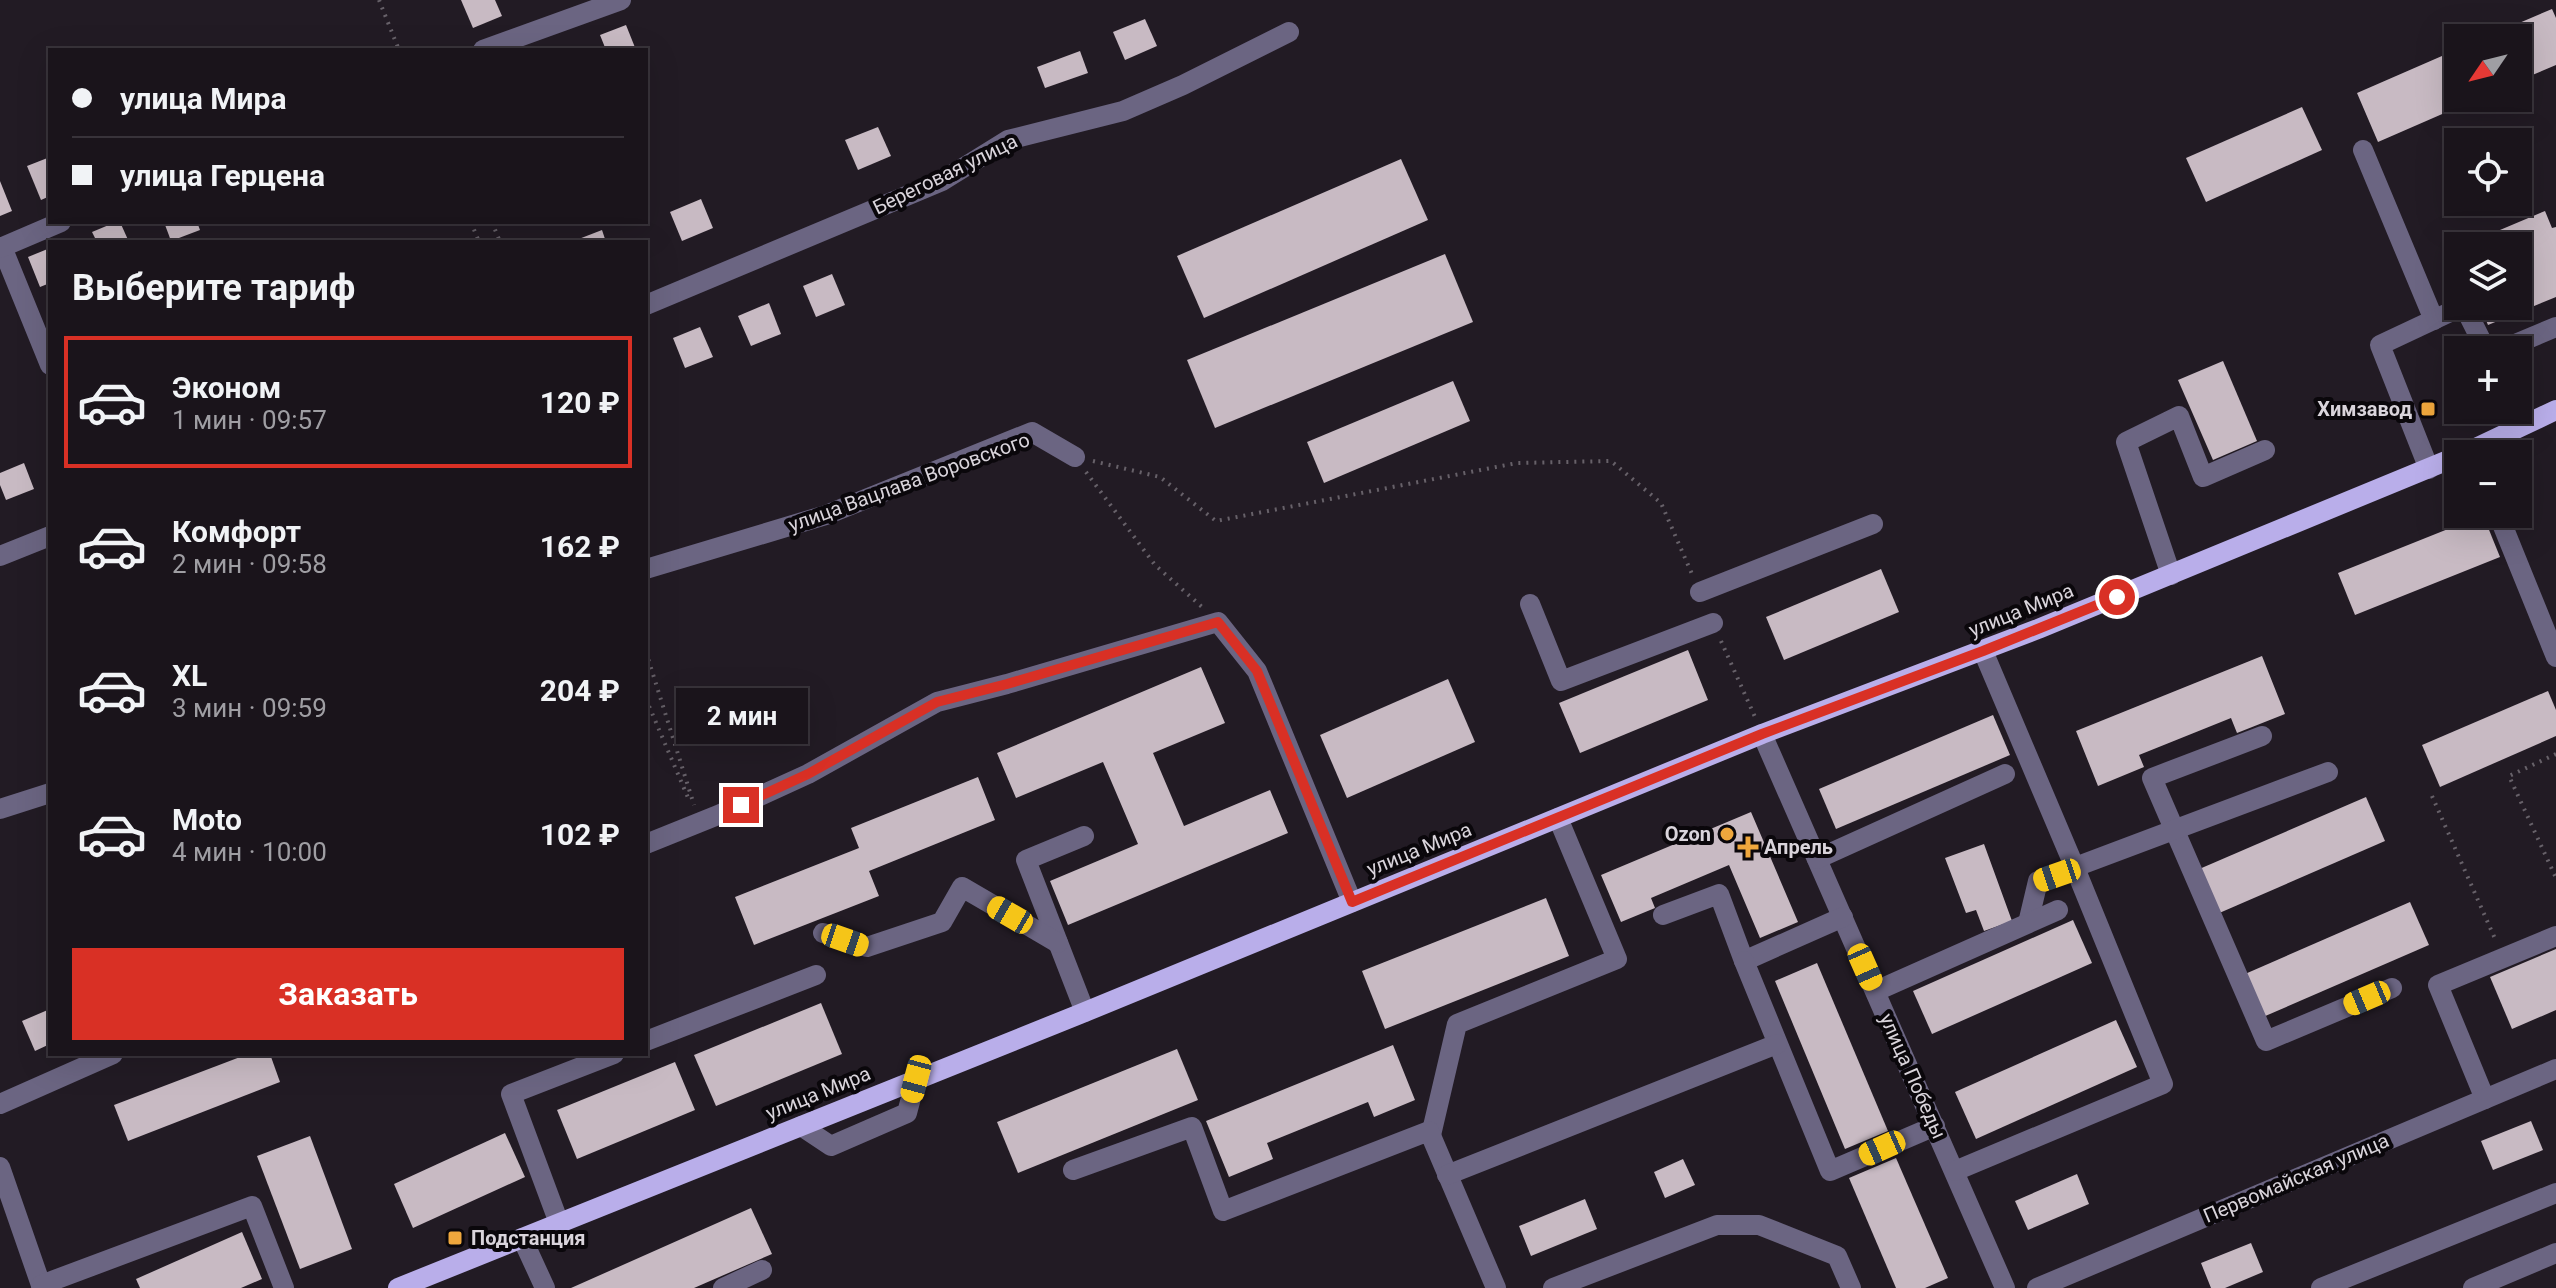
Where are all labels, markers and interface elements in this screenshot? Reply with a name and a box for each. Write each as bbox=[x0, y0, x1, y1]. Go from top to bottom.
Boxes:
north arrow bbox=[2444, 24, 2532, 112]
map controls bbox=[2444, 24, 2532, 528]
text: улица Мира bbox=[120, 81, 286, 116]
button: locate bbox=[2444, 128, 2532, 216]
street label: Береговая улица bbox=[869, 129, 1021, 219]
text: улица Герцена bbox=[120, 158, 325, 193]
button: layers bbox=[2444, 232, 2532, 320]
text: Выберите тариф bbox=[72, 267, 355, 309]
button: + bbox=[2444, 336, 2532, 424]
icon: car bbox=[76, 366, 148, 438]
text: Эконом bbox=[172, 370, 281, 405]
text: 120 ₽ bbox=[540, 385, 620, 420]
place label: Химзавод bbox=[2317, 397, 2412, 421]
marker: Химзавод bbox=[2419, 400, 2437, 418]
text: 1 мин · 09:57 bbox=[172, 405, 327, 435]
street label: улица Вацлава Воровского bbox=[785, 427, 1033, 537]
button: − bbox=[2444, 440, 2532, 528]
icon: car bbox=[76, 510, 148, 582]
text: Комфорт bbox=[172, 514, 301, 549]
text: 162 ₽ bbox=[540, 529, 620, 564]
text: 2 мин · 09:58 bbox=[172, 549, 327, 579]
street label: улица Мира bbox=[1965, 578, 2077, 642]
route start bbox=[2099, 579, 2135, 615]
icon: car bbox=[76, 654, 148, 726]
text: XL bbox=[172, 658, 207, 693]
text: 204 ₽ bbox=[540, 673, 620, 708]
callout: 2 мин bbox=[675, 689, 807, 745]
text: 3 мин · 09:59 bbox=[172, 693, 327, 723]
text: 2 мин bbox=[707, 701, 777, 731]
route end bbox=[723, 787, 759, 823]
icon: car bbox=[76, 798, 148, 870]
text: Moto bbox=[172, 802, 242, 837]
text: 102 ₽ bbox=[540, 817, 620, 852]
street label: улица Мира bbox=[1363, 817, 1475, 881]
place label: Ozon bbox=[1665, 822, 1711, 846]
marker: Ozon bbox=[1718, 825, 1736, 843]
place label: Апрель bbox=[1764, 835, 1833, 859]
text: 4 мин · 10:00 bbox=[172, 837, 327, 867]
marker: Апрель bbox=[1739, 838, 1757, 856]
car bbox=[2030, 856, 2084, 894]
car bbox=[983, 893, 1037, 937]
car bbox=[818, 921, 872, 959]
car bbox=[1844, 940, 1886, 994]
button: Заказать bbox=[72, 948, 624, 1040]
car bbox=[2340, 978, 2394, 1018]
street label: улица Победы bbox=[1875, 1010, 1951, 1142]
car bbox=[898, 1053, 934, 1105]
street label: улица Мира bbox=[762, 1061, 874, 1125]
car bbox=[1855, 1127, 1909, 1169]
street label: Первомайская улица bbox=[2200, 1128, 2392, 1228]
place label: Подстанция bbox=[471, 1226, 586, 1250]
marker: Подстанция bbox=[446, 1229, 464, 1247]

